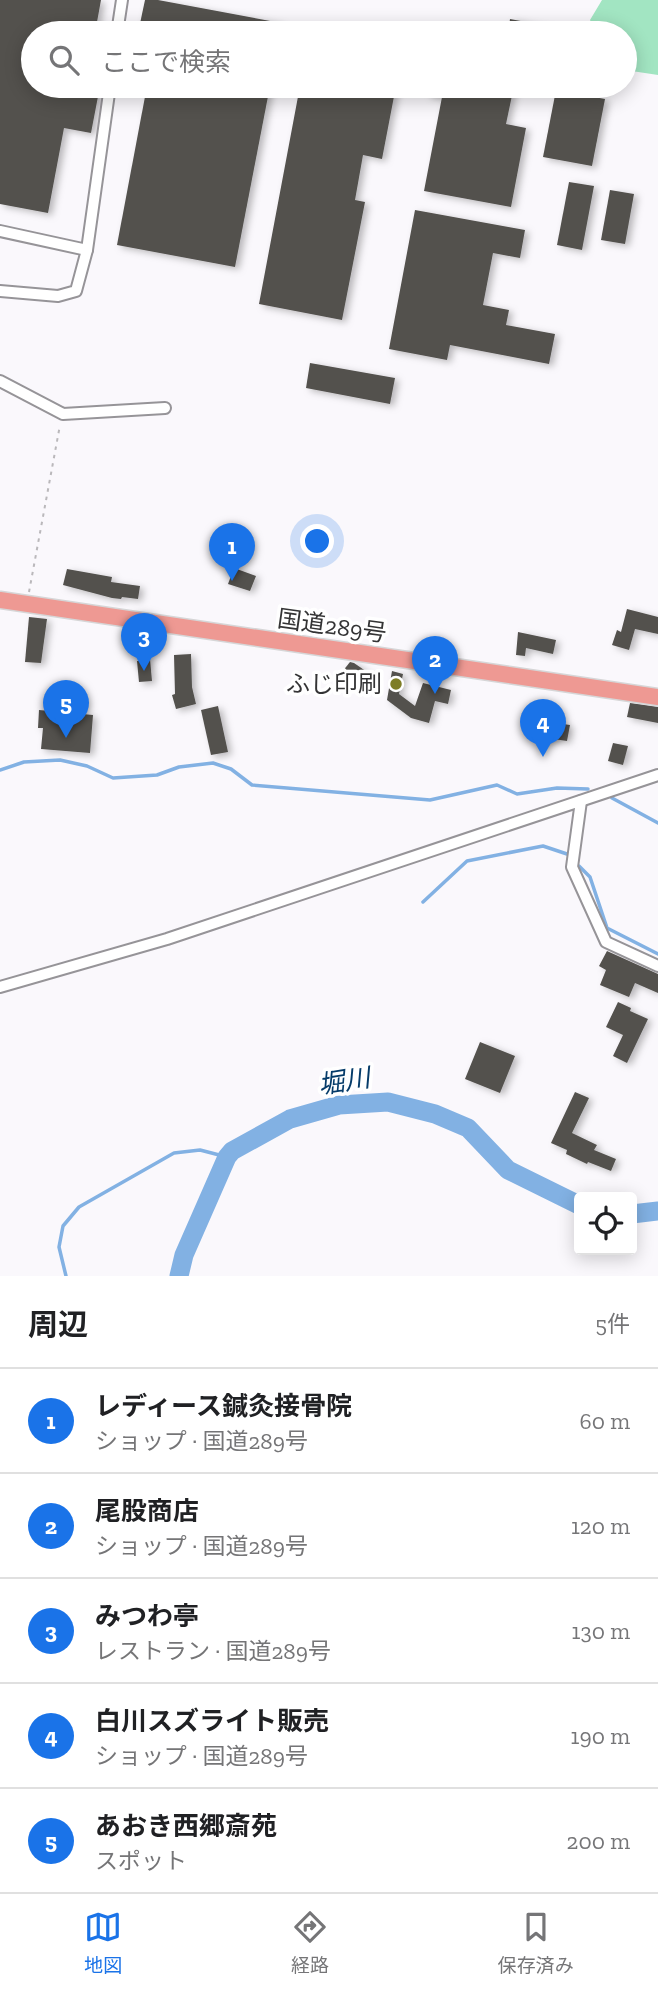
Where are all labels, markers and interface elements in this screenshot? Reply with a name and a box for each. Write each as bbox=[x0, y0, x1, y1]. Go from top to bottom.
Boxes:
search box bbox=[21, 21, 637, 98]
icon: search bbox=[45, 41, 83, 79]
text: ここで検索 bbox=[101, 46, 231, 78]
pin: 1 bbox=[209, 523, 255, 581]
your location bbox=[300, 524, 334, 558]
street label: 国道289号 bbox=[276, 603, 389, 648]
pin: 3 bbox=[121, 613, 167, 671]
pin: 2 bbox=[412, 636, 458, 694]
place label: ふじ印刷 bbox=[286, 669, 382, 698]
marker: ふじ印刷 bbox=[388, 676, 404, 692]
pin: 5 bbox=[43, 680, 89, 738]
pin: 4 bbox=[520, 699, 566, 757]
water label: 堀川 bbox=[316, 1061, 375, 1101]
map controls bbox=[574, 1192, 637, 1255]
button: locate bbox=[574, 1192, 637, 1255]
text: 周辺 bbox=[28, 1307, 88, 1343]
text: 5件 bbox=[595, 1310, 630, 1338]
text: レディース鍼灸接骨院 bbox=[95, 1390, 352, 1422]
text: 1 bbox=[46, 1407, 56, 1435]
text: 60 m bbox=[579, 1407, 630, 1435]
text: ショップ · 国道289号 bbox=[95, 1427, 308, 1455]
text: 尾股商店 bbox=[95, 1495, 199, 1527]
text: 2 bbox=[45, 1512, 57, 1540]
text: 120 m bbox=[571, 1512, 630, 1540]
text: ショップ · 国道289号 bbox=[95, 1532, 308, 1560]
text: みつわ亭 bbox=[95, 1600, 199, 1632]
text: 3 bbox=[45, 1617, 57, 1645]
text: 130 m bbox=[572, 1617, 630, 1645]
text: レストラン · 国道289号 bbox=[95, 1637, 331, 1665]
text: 白川スズライト販売 bbox=[95, 1705, 329, 1737]
text: 4 bbox=[44, 1722, 58, 1750]
text: 190 m bbox=[571, 1722, 630, 1750]
text: ショップ · 国道289号 bbox=[95, 1742, 308, 1770]
text: あおき西郷斎苑 bbox=[95, 1810, 277, 1842]
text: 5 bbox=[45, 1827, 57, 1855]
text: 200 m bbox=[567, 1827, 630, 1855]
text: スポット bbox=[95, 1847, 187, 1875]
tab: 地図 bbox=[84, 1908, 122, 1977]
tab: 経路 bbox=[291, 1908, 329, 1977]
tab: 保存済み bbox=[498, 1908, 574, 1977]

